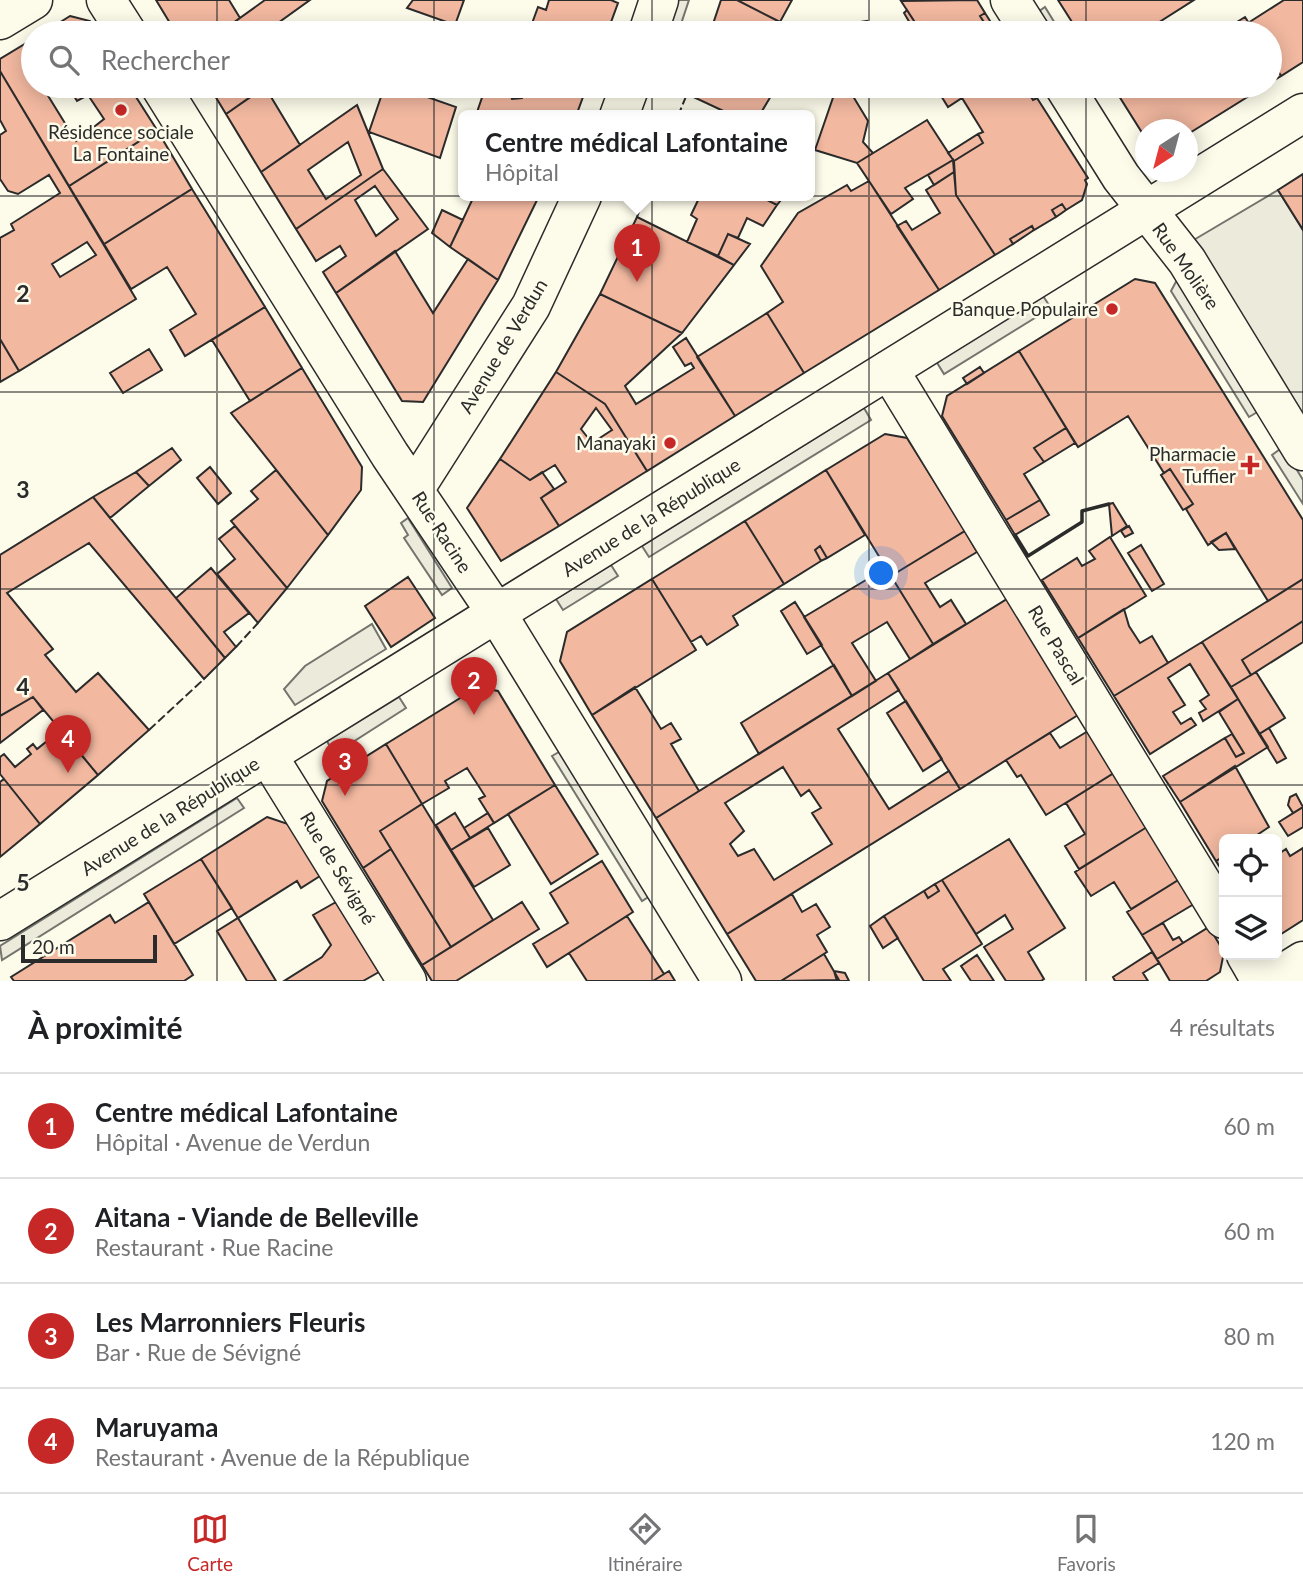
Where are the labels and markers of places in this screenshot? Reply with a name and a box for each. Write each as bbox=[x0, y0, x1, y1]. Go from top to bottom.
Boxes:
marker: Résidence sociale La Fontaine bbox=[113, 102, 129, 118]
place label: Résidence sociale La Fontaine bbox=[48, 120, 194, 165]
pin: 1 bbox=[614, 224, 660, 282]
place label: Banque Populaire bbox=[952, 297, 1098, 320]
marker: Banque Populaire bbox=[1104, 301, 1120, 317]
place label: Manayaki bbox=[576, 431, 656, 454]
marker: Manayaki bbox=[662, 435, 678, 451]
place label: Pharmacie Tuffier bbox=[1149, 442, 1236, 487]
marker: Pharmacie Tuffier bbox=[1242, 457, 1258, 473]
pin: 2 bbox=[451, 657, 497, 715]
pin: 4 bbox=[45, 715, 91, 773]
pin: 3 bbox=[322, 738, 368, 796]

